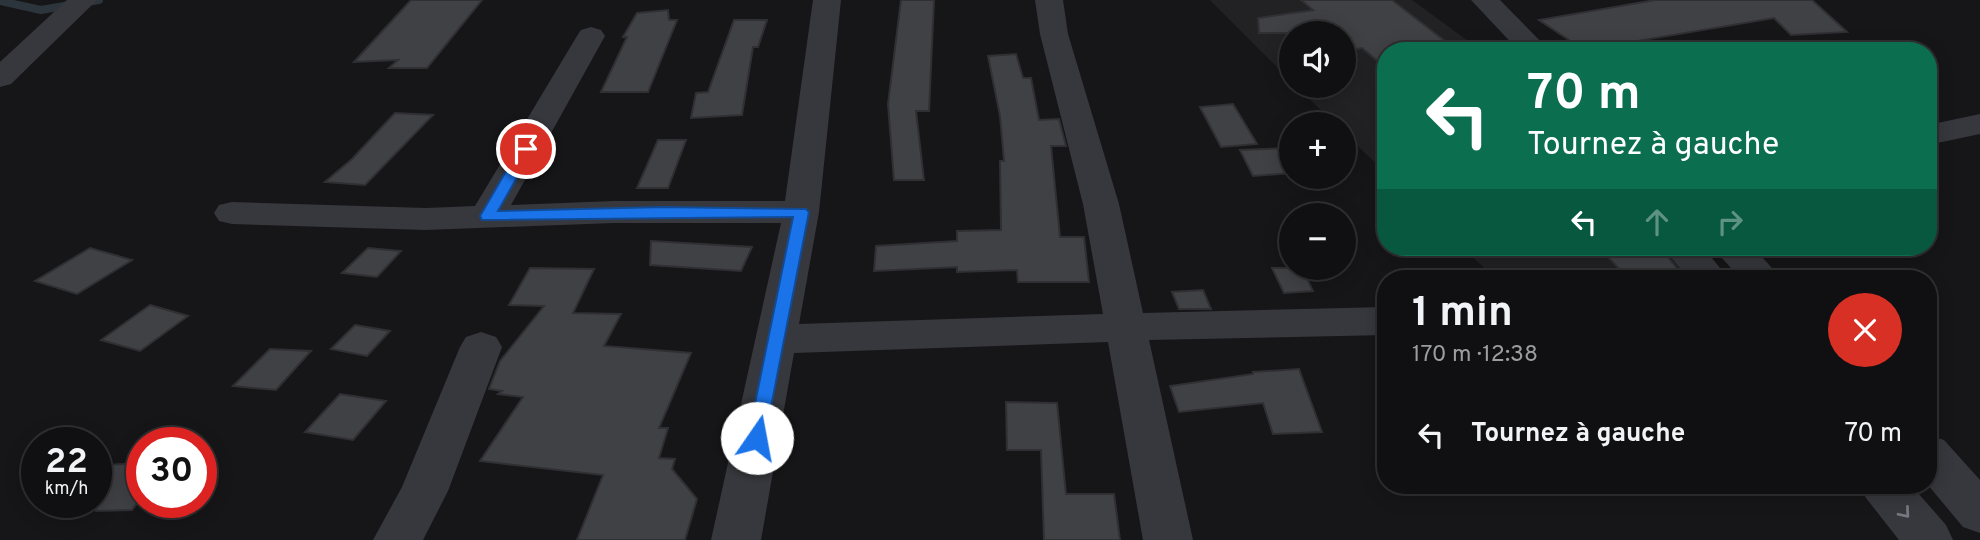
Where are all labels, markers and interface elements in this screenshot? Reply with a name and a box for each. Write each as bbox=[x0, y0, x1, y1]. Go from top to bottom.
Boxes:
map controls bbox=[1279, 21, 1356, 280]
button: sound bbox=[1279, 21, 1356, 98]
text: 70 m bbox=[1527, 65, 1641, 127]
icon: left bbox=[1412, 70, 1503, 161]
button: + bbox=[1279, 112, 1356, 189]
pin bbox=[496, 119, 556, 179]
text: Tournez à gauche bbox=[1527, 126, 1779, 166]
icon: arrive bbox=[507, 130, 545, 168]
button: − bbox=[1279, 203, 1356, 280]
icon: left bbox=[1565, 203, 1603, 241]
icon: ahead bbox=[1638, 203, 1676, 241]
icon: right bbox=[1711, 203, 1749, 241]
text: 1 min bbox=[1412, 288, 1513, 341]
button: close bbox=[1828, 293, 1902, 367]
text: 170 m · 12:38 bbox=[1412, 341, 1538, 370]
position arrow bbox=[720, 401, 794, 475]
icon: left bbox=[1412, 416, 1450, 454]
text: Tournez à gauche bbox=[1471, 418, 1685, 451]
text: 70 m bbox=[1844, 418, 1902, 451]
speed limit sign: 30 bbox=[126, 427, 217, 518]
text: 22 bbox=[45, 441, 88, 485]
text: km/h bbox=[45, 478, 88, 501]
one-way arrow bbox=[1897, 504, 1909, 517]

